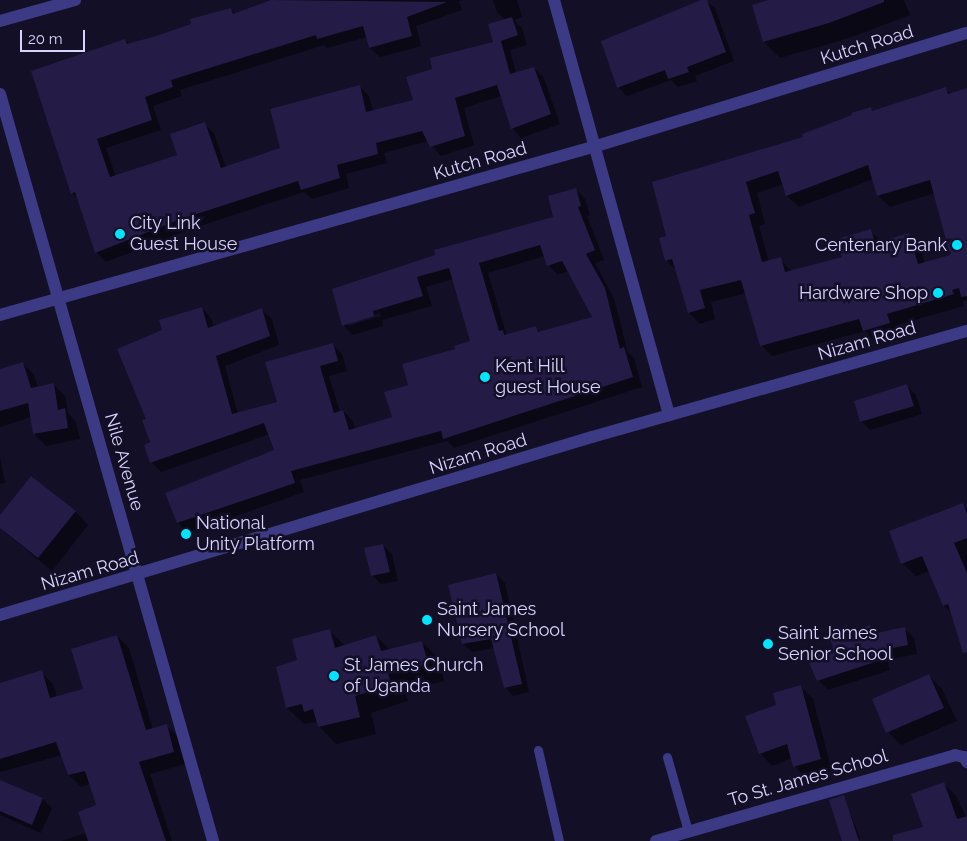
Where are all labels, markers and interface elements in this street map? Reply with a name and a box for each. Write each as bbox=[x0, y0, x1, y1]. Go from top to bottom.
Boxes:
scale bar bbox=[22, 20, 88, 52]
street label: Kutch Road bbox=[818, 21, 916, 69]
text: 20 m bbox=[28, 30, 63, 48]
street label: Kutch Road bbox=[431, 137, 529, 185]
place label: City Link Guest House bbox=[130, 213, 237, 255]
marker: City Link Guest House bbox=[114, 228, 126, 240]
place label: Centenary Bank bbox=[814, 234, 947, 256]
marker: Centenary Bank bbox=[951, 239, 963, 251]
place label: Hardware Shop bbox=[799, 282, 928, 304]
marker: Hardware Shop bbox=[932, 287, 944, 299]
street label: Nizam Road bbox=[816, 317, 918, 365]
place label: Kent Hill guest House bbox=[495, 356, 600, 398]
marker: Kent Hill guest House bbox=[479, 371, 491, 383]
street label: Nile Avenue bbox=[100, 410, 148, 514]
street label: Nizam Road bbox=[427, 429, 529, 479]
place label: National Unity Platform bbox=[196, 513, 315, 556]
marker: National Unity Platform bbox=[180, 528, 192, 540]
street label: Nizam Road bbox=[39, 547, 141, 595]
place label: Saint James Nursery School bbox=[437, 599, 565, 642]
marker: Saint James Nursery School bbox=[421, 614, 433, 626]
place label: Saint James Senior School bbox=[778, 623, 893, 666]
marker: Saint James Senior School bbox=[762, 638, 774, 650]
place label: St James Church of Uganda bbox=[344, 655, 484, 698]
marker: St James Church of Uganda bbox=[328, 670, 340, 682]
street label: To St. James School bbox=[726, 745, 890, 811]

